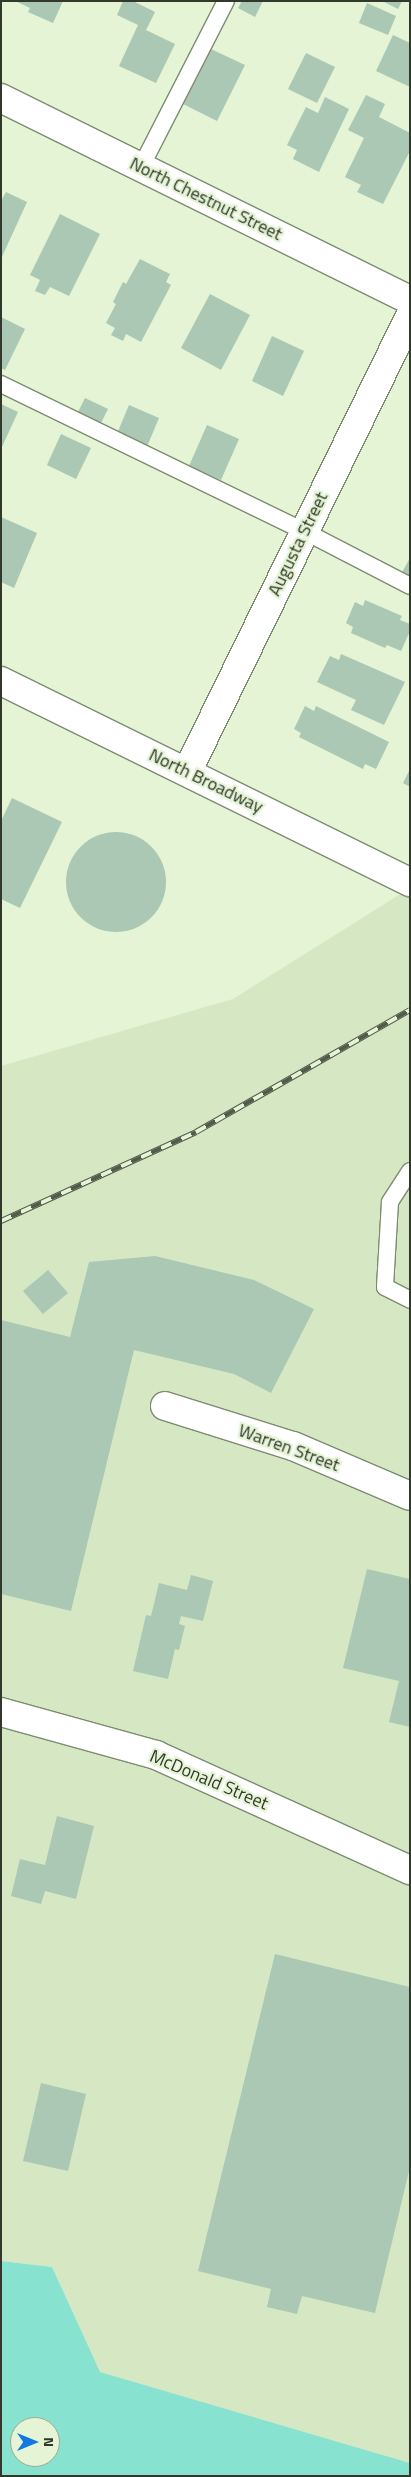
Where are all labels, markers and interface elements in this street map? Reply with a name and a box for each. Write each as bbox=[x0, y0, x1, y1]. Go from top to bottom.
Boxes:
street label: North Chestnut Street bbox=[126, 153, 286, 245]
street label: Augusta Street bbox=[263, 488, 333, 600]
street label: North Broadway bbox=[145, 744, 267, 818]
street label: Warren Street bbox=[235, 1420, 343, 1476]
street label: McDonald Street bbox=[146, 1745, 272, 1815]
north arrow bbox=[10, 2417, 60, 2467]
text: N bbox=[39, 2437, 60, 2447]

